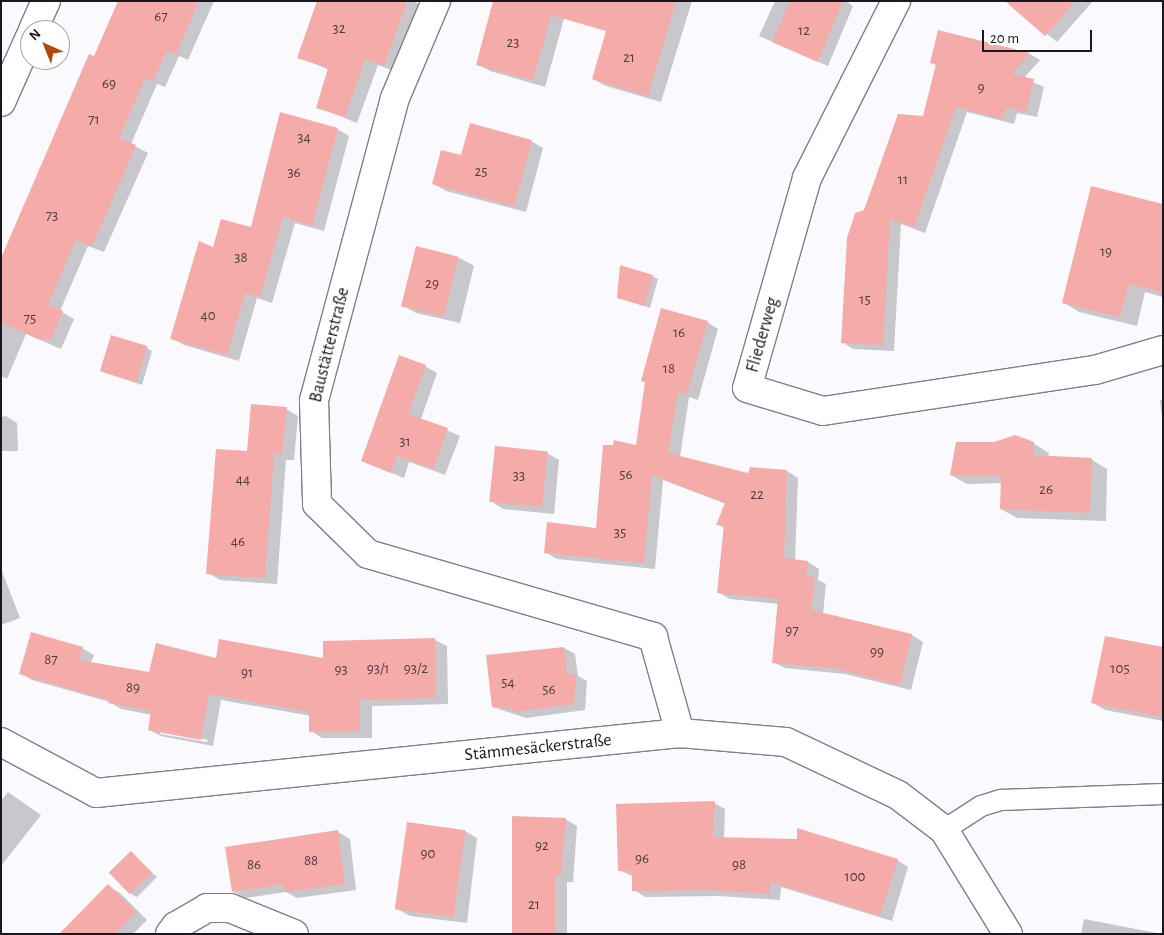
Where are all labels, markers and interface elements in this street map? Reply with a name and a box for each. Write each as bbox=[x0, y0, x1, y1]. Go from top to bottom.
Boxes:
house number: 67 bbox=[154, 8, 168, 26]
north arrow bbox=[20, 20, 70, 70]
house number: 32 bbox=[332, 20, 346, 38]
scale bar bbox=[984, 20, 1094, 52]
house number: 12 bbox=[798, 22, 810, 40]
text: N bbox=[27, 27, 44, 43]
text: 20 m bbox=[990, 31, 1019, 46]
house number: 23 bbox=[506, 34, 520, 52]
house number: 21 bbox=[623, 49, 635, 67]
house number: 69 bbox=[102, 75, 116, 93]
house number: 9 bbox=[977, 79, 985, 97]
house number: 71 bbox=[88, 111, 100, 129]
house number: 34 bbox=[297, 129, 311, 147]
house number: 25 bbox=[474, 163, 488, 181]
house number: 36 bbox=[287, 164, 301, 182]
house number: 11 bbox=[898, 171, 908, 189]
house number: 73 bbox=[46, 207, 58, 225]
house number: 19 bbox=[1100, 243, 1112, 261]
house number: 38 bbox=[234, 249, 248, 267]
house number: 29 bbox=[425, 275, 439, 293]
street label: Baustätterstraße bbox=[305, 285, 355, 405]
house number: 15 bbox=[859, 291, 871, 309]
street label: Fliederweg bbox=[742, 295, 784, 375]
house number: 40 bbox=[200, 307, 216, 325]
house number: 75 bbox=[24, 310, 36, 328]
house number: 16 bbox=[673, 324, 685, 342]
house number: 18 bbox=[663, 360, 675, 378]
house number: 31 bbox=[399, 433, 411, 451]
house number: 56 bbox=[619, 466, 633, 484]
house number: 33 bbox=[513, 467, 525, 485]
house number: 44 bbox=[236, 471, 250, 489]
house number: 26 bbox=[1039, 481, 1053, 499]
house number: 22 bbox=[750, 486, 764, 504]
house number: 35 bbox=[614, 524, 626, 542]
house number: 46 bbox=[231, 533, 245, 551]
house number: 97 bbox=[785, 622, 799, 640]
house number: 99 bbox=[870, 643, 884, 661]
house number: 87 bbox=[44, 651, 58, 669]
house number: 93/1 bbox=[367, 660, 389, 678]
house number: 93/2 bbox=[404, 660, 428, 678]
house number: 105 bbox=[1110, 660, 1130, 678]
house number: 93 bbox=[334, 661, 348, 679]
house number: 91 bbox=[241, 664, 253, 682]
house number: 54 bbox=[501, 674, 515, 692]
house number: 89 bbox=[126, 679, 140, 697]
house number: 56 bbox=[542, 681, 556, 699]
street label: Stämmesäckerstraße bbox=[463, 730, 613, 766]
house number: 92 bbox=[535, 837, 549, 855]
house number: 90 bbox=[421, 845, 435, 863]
house number: 96 bbox=[635, 850, 649, 868]
house number: 88 bbox=[304, 852, 318, 870]
house number: 86 bbox=[247, 856, 261, 874]
house number: 98 bbox=[732, 856, 746, 874]
house number: 100 bbox=[845, 868, 865, 886]
house number: 21 bbox=[528, 896, 540, 914]

